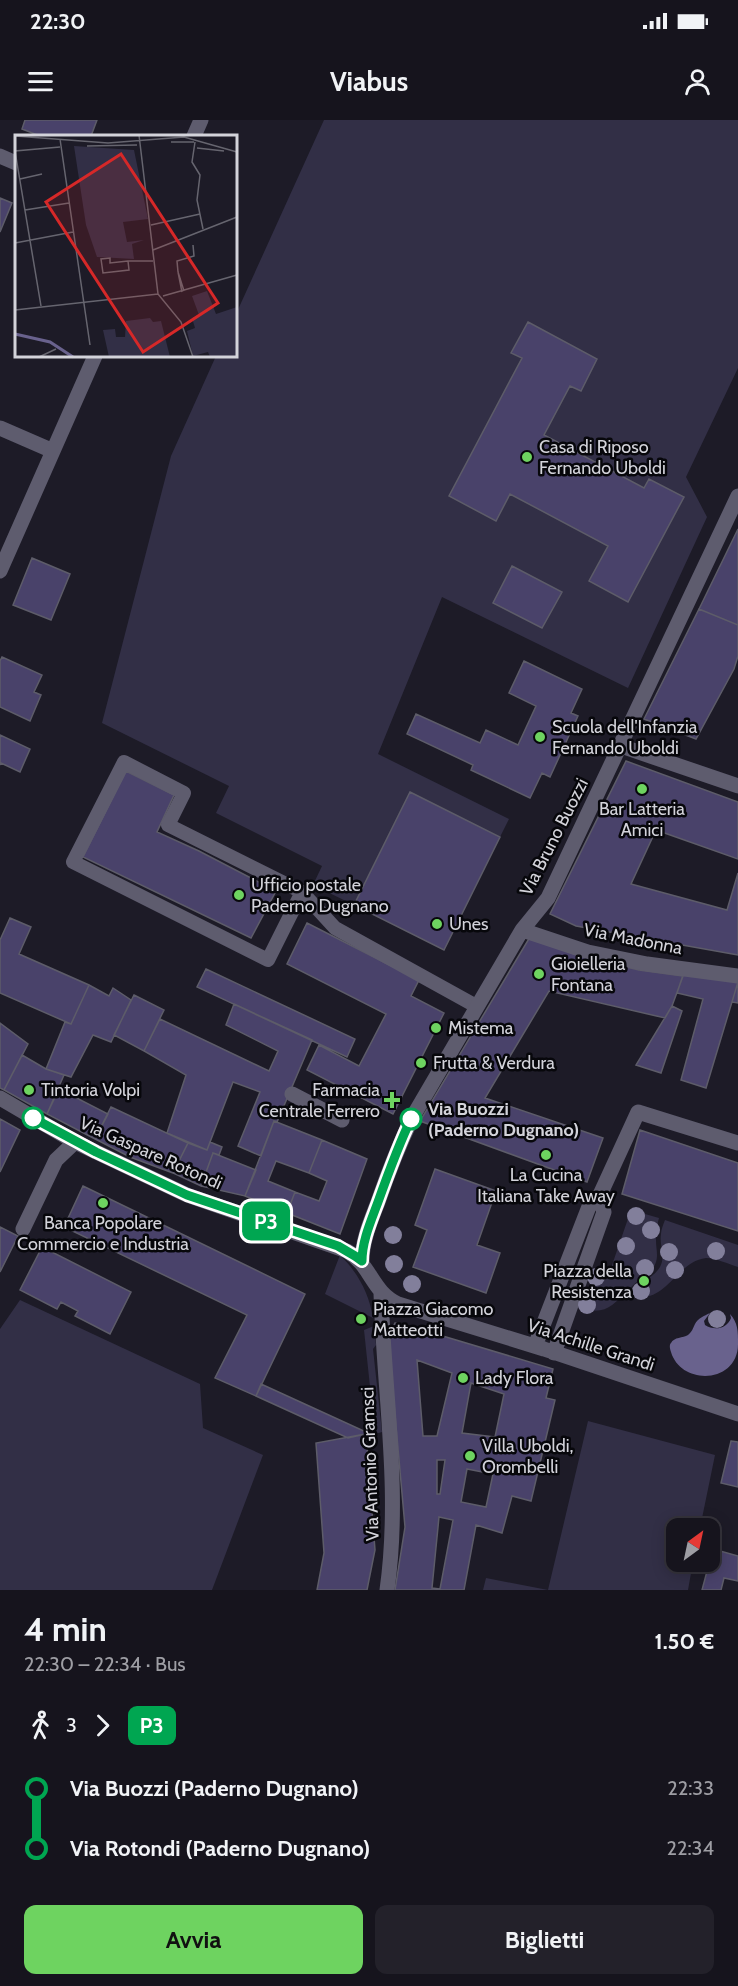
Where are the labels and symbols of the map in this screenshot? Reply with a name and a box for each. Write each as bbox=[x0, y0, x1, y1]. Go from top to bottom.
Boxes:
inset map bbox=[15, 135, 237, 357]
place label: Casa di Riposo Fernando Uboldi bbox=[539, 436, 666, 479]
marker: Casa di Riposo Fernando Uboldi bbox=[520, 450, 534, 464]
place label: Scuola dell'Infanzia Fernando Uboldi bbox=[552, 716, 698, 759]
marker: Scuola dell'Infanzia Fernando Uboldi bbox=[533, 730, 547, 744]
street label: Via Bruno Buozzi bbox=[515, 775, 593, 899]
marker: Bar Latteria Amici bbox=[635, 782, 649, 796]
place label: Bar Latteria Amici bbox=[599, 798, 685, 841]
place label: Ufficio postale Paderno Dugnano bbox=[251, 874, 389, 917]
marker: Ufficio postale Paderno Dugnano bbox=[232, 888, 246, 902]
place label: Unes bbox=[449, 913, 488, 935]
marker: Unes bbox=[430, 917, 444, 931]
street label: Via Madonna bbox=[582, 919, 685, 959]
place label: Gioielleria Fontana bbox=[551, 953, 626, 996]
marker: Gioielleria Fontana bbox=[532, 967, 546, 981]
place label: Mistema bbox=[448, 1017, 514, 1039]
marker: Mistema bbox=[429, 1021, 443, 1035]
place label: Frutta & Verdura bbox=[433, 1052, 555, 1074]
marker: Frutta & Verdura bbox=[414, 1056, 428, 1070]
place label: Tintoria Volpi bbox=[41, 1079, 140, 1101]
place label: Farmacia Centrale Ferrero bbox=[259, 1079, 380, 1122]
marker: Tintoria Volpi bbox=[22, 1083, 36, 1097]
marker: Farmacia Centrale Ferrero bbox=[385, 1093, 399, 1107]
place label: Via Buozzi (Paderno Dugnano) bbox=[428, 1098, 579, 1141]
unlabelled marker bbox=[22, 1107, 44, 1129]
marker: Via Buozzi (Paderno Dugnano) bbox=[400, 1108, 422, 1130]
street label: Via Gaspare Rotondi bbox=[76, 1112, 226, 1194]
marker: La Cucina Italiana Take Away bbox=[539, 1148, 553, 1162]
place label: La Cucina Italiana Take Away bbox=[477, 1164, 615, 1207]
marker: Banca Popolare Commercio e Industria bbox=[96, 1196, 110, 1210]
line badge: P3 bbox=[239, 1202, 293, 1240]
place label: Banca Popolare Commercio e Industria bbox=[17, 1212, 189, 1255]
place label: Piazza della Resistenza bbox=[543, 1260, 632, 1303]
marker: Piazza della Resistenza bbox=[637, 1274, 651, 1288]
place label: Piazza Giacomo Matteotti bbox=[373, 1298, 493, 1341]
marker: Piazza Giacomo Matteotti bbox=[354, 1312, 368, 1326]
street label: Via Achille Grandi bbox=[525, 1314, 657, 1376]
place label: Lady Flora bbox=[475, 1367, 554, 1389]
marker: Lady Flora bbox=[456, 1371, 470, 1385]
street label: Via Antonio Gramsci bbox=[356, 1386, 384, 1542]
place label: Villa Uboldi, Orombelli bbox=[482, 1435, 573, 1478]
marker: Villa Uboldi, Orombelli bbox=[463, 1449, 477, 1463]
north arrow bbox=[666, 1518, 720, 1572]

